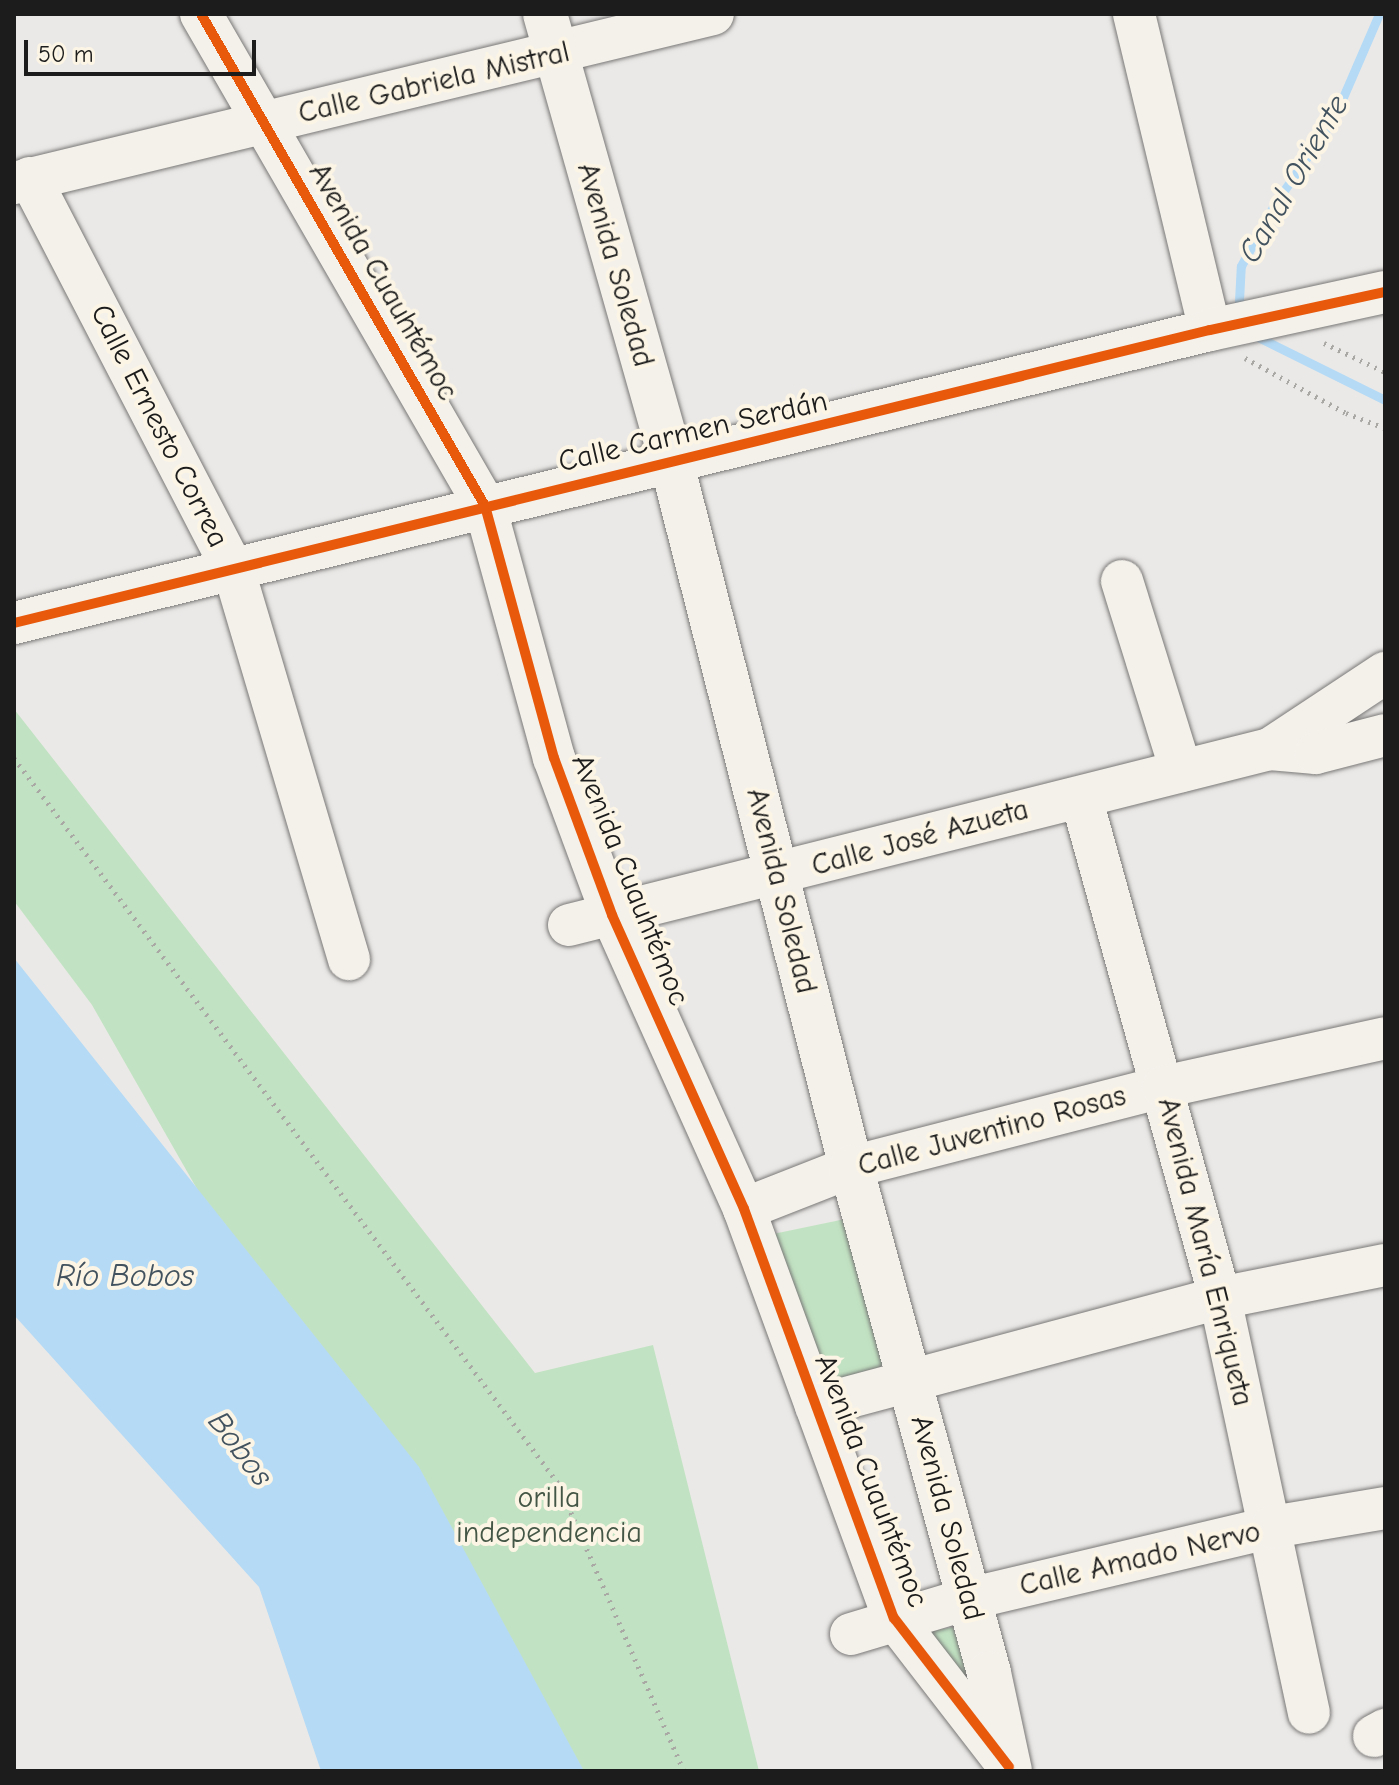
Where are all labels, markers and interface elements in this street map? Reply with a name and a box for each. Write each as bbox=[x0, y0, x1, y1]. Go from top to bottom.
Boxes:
scale bar bbox=[28, 24, 260, 74]
street label: Calle Gabriela Mistral bbox=[295, 34, 573, 132]
text: 50 m bbox=[38, 40, 94, 68]
water label: Canal Oriente bbox=[1231, 88, 1357, 270]
street label: Avenida Cuauhtémoc bbox=[300, 157, 466, 407]
street label: Avenida Soledad bbox=[569, 159, 661, 371]
street label: Calle Ernesto Correa bbox=[82, 299, 236, 553]
street label: Calle Carmen Serdán bbox=[555, 384, 831, 480]
street label: Avenida Cuauhtémoc bbox=[563, 749, 697, 1011]
street label: Avenida Soledad bbox=[738, 785, 824, 997]
street label: Calle José Azueta bbox=[808, 792, 1032, 884]
street label: Calle Juventino Rosas bbox=[854, 1078, 1130, 1184]
street label: Avenida María Enriqueta bbox=[1149, 1094, 1261, 1410]
water label: Río Bobos bbox=[56, 1257, 194, 1295]
street label: Avenida Cuauhtémoc bbox=[806, 1350, 936, 1612]
water label: Bobos bbox=[199, 1404, 281, 1494]
street label: Avenida Soledad bbox=[902, 1412, 992, 1624]
park label: orilla independencia bbox=[456, 1480, 642, 1550]
street label: Calle Amado Nervo bbox=[1016, 1514, 1264, 1604]

